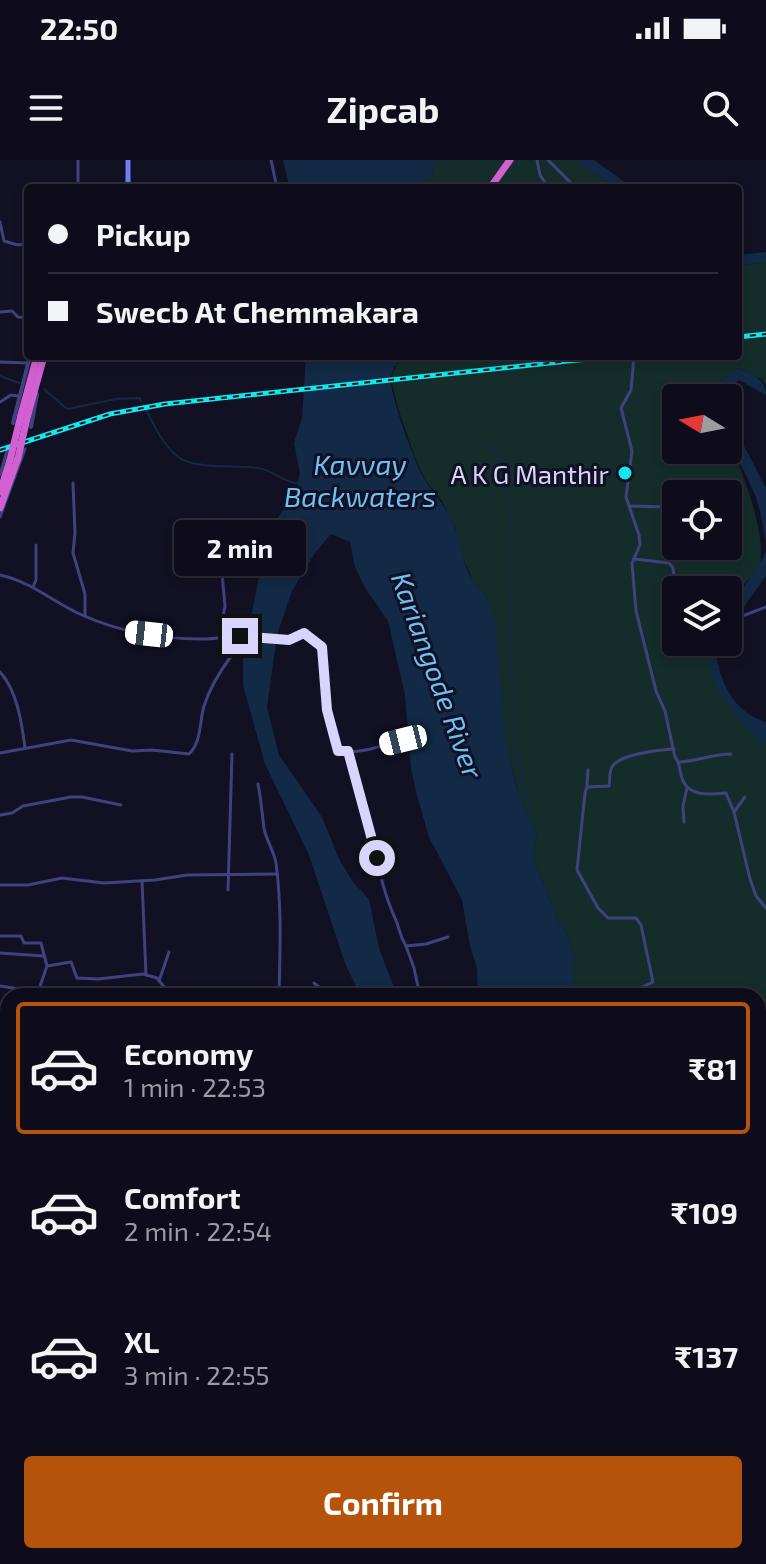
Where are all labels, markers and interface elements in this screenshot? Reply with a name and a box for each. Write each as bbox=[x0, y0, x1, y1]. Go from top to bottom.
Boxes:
text: 22:50 bbox=[40, 10, 118, 46]
icon: menu bbox=[24, 86, 68, 130]
icon: search bbox=[698, 86, 742, 130]
text: Zipcab bbox=[327, 87, 439, 130]
text: Pickup bbox=[96, 216, 191, 252]
text: Swecb At Chemmakara bbox=[96, 293, 419, 329]
north arrow bbox=[662, 384, 742, 464]
map controls bbox=[662, 384, 742, 656]
water label: Kavvay Backwaters bbox=[284, 447, 436, 513]
place label: A K G Manthir bbox=[451, 458, 609, 489]
marker: A K G Manthir bbox=[616, 464, 634, 482]
button: locate bbox=[662, 480, 742, 560]
callout: 2 min bbox=[174, 520, 306, 576]
text: 2 min bbox=[207, 532, 273, 563]
water label: Kariangode River bbox=[385, 567, 491, 784]
button: layers bbox=[662, 576, 742, 656]
route end bbox=[222, 618, 258, 654]
car bbox=[124, 620, 174, 648]
car bbox=[377, 723, 429, 757]
route start bbox=[359, 840, 395, 876]
icon: car bbox=[28, 1032, 100, 1104]
text: Economy bbox=[124, 1035, 253, 1071]
text: ₹81 bbox=[689, 1050, 738, 1086]
text: 1 min · 22:53 bbox=[124, 1071, 266, 1102]
icon: car bbox=[28, 1176, 100, 1248]
text: Comfort bbox=[124, 1179, 241, 1215]
text: ₹109 bbox=[671, 1194, 738, 1230]
text: 2 min · 22:54 bbox=[124, 1215, 272, 1246]
icon: car bbox=[28, 1320, 100, 1392]
text: XL bbox=[124, 1323, 159, 1359]
text: ₹137 bbox=[674, 1338, 738, 1374]
text: 3 min · 22:55 bbox=[124, 1359, 270, 1390]
button: Confirm bbox=[24, 1456, 742, 1548]

